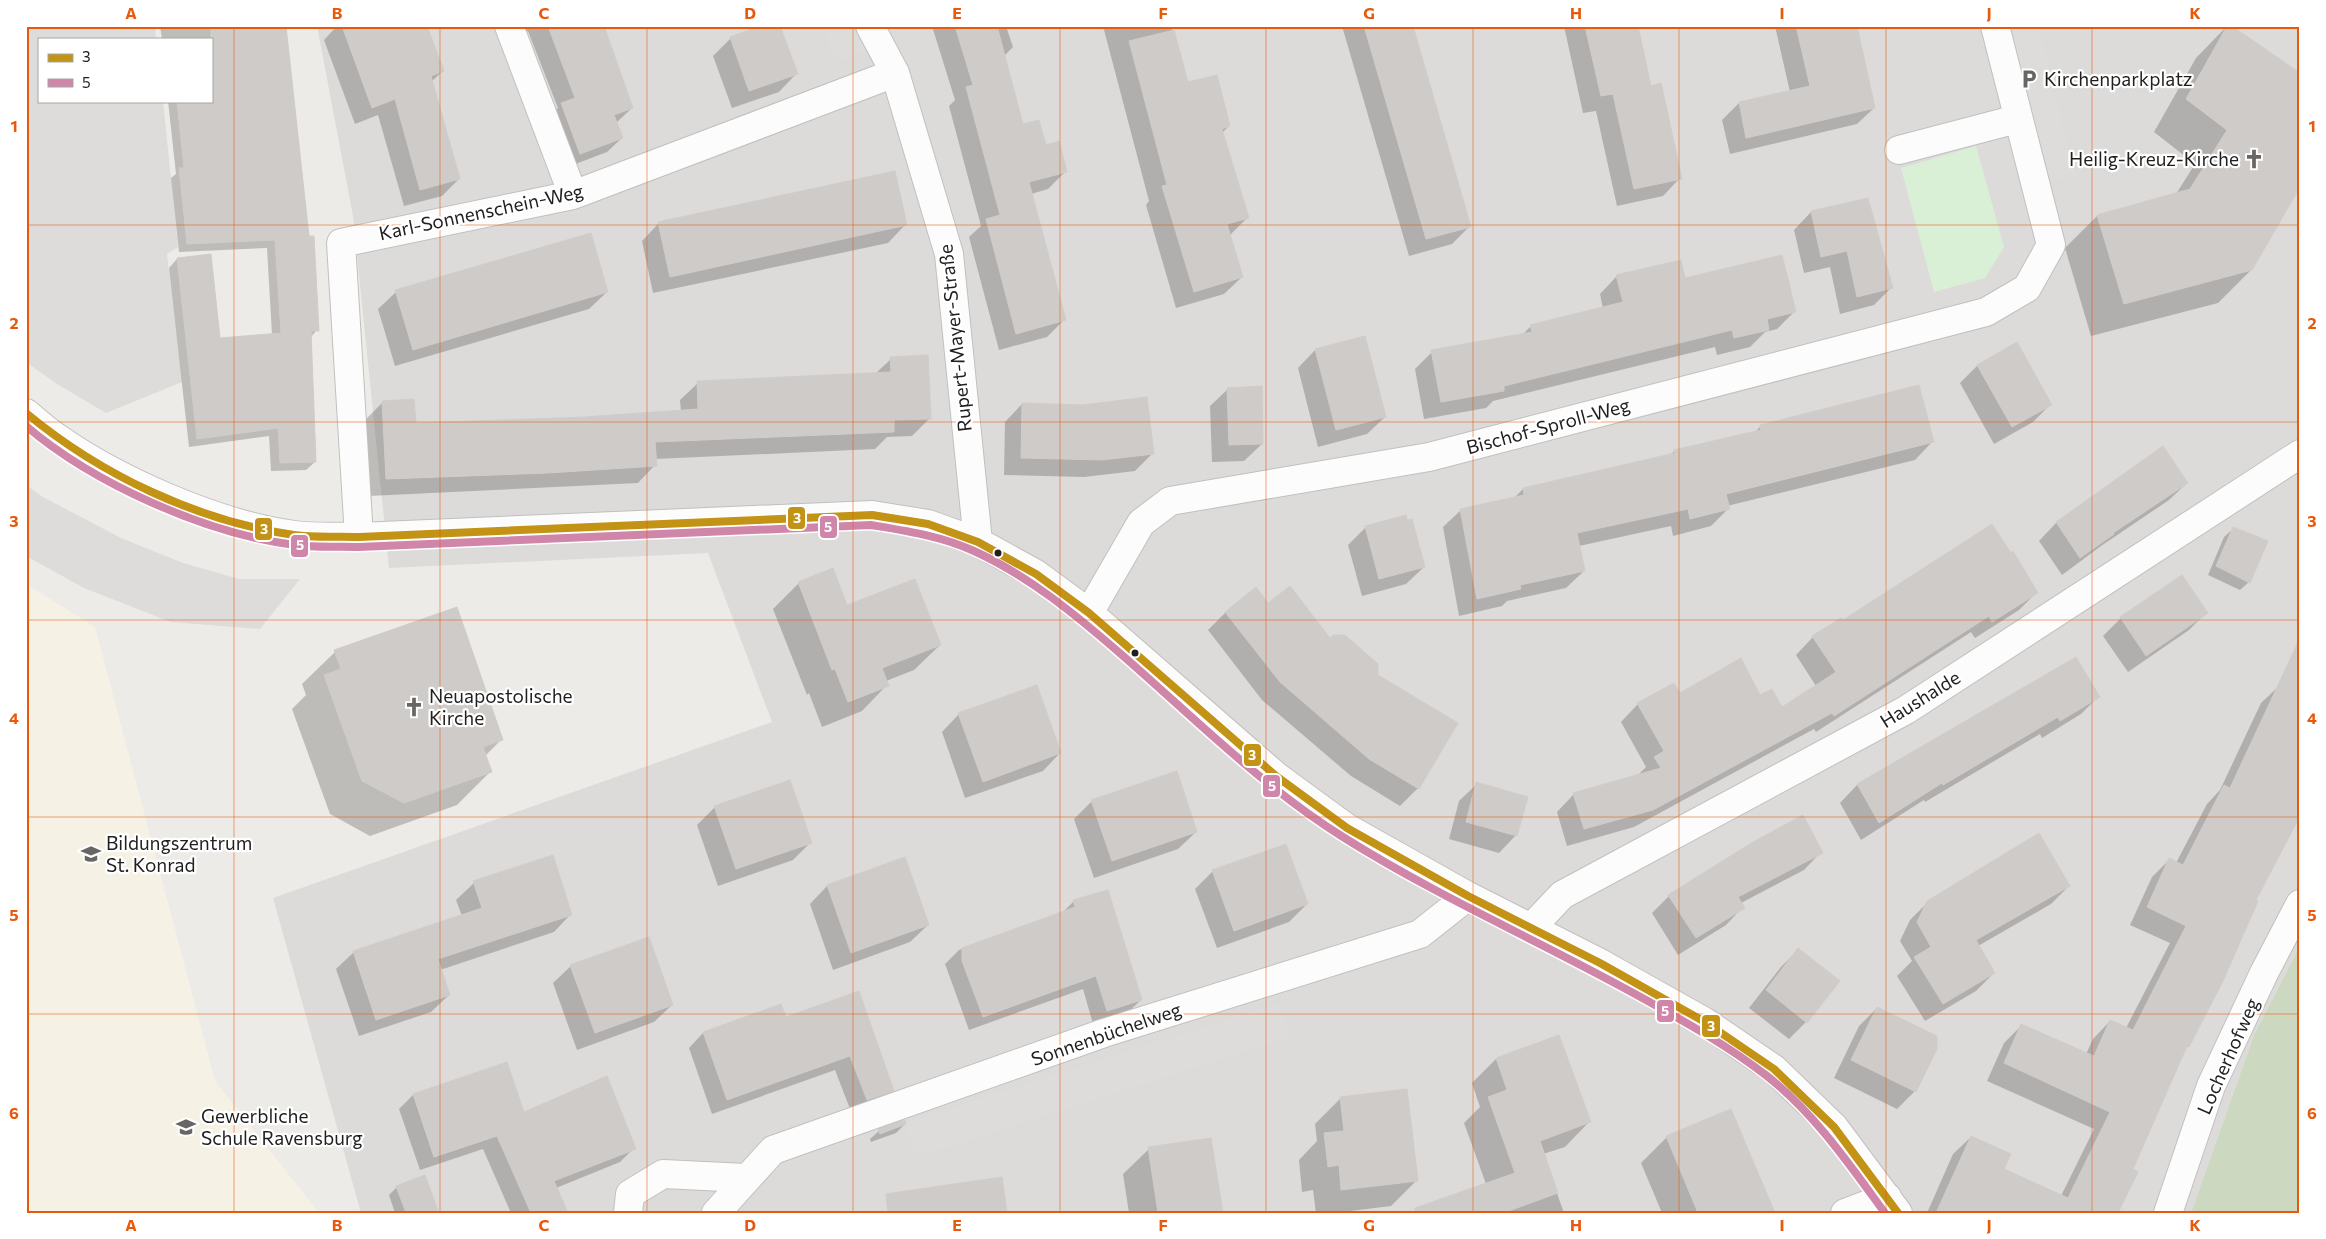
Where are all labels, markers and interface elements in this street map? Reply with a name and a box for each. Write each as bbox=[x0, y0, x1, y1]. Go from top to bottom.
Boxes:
text: A bbox=[125, 3, 137, 22]
text: B bbox=[332, 3, 343, 22]
text: C bbox=[539, 3, 550, 22]
text: D bbox=[744, 3, 756, 22]
text: E bbox=[952, 3, 962, 22]
text: F bbox=[1158, 3, 1168, 22]
text: G bbox=[1363, 3, 1375, 22]
text: H bbox=[1570, 3, 1582, 22]
text: I bbox=[1779, 3, 1785, 22]
text: J bbox=[1986, 3, 1992, 22]
text: K bbox=[2189, 3, 2201, 22]
legend bbox=[38, 38, 212, 102]
text: 3 bbox=[82, 47, 91, 65]
place label: Kirchenparkplatz bbox=[2044, 67, 2192, 90]
parking icon: Kirchenparkplatz bbox=[2018, 68, 2040, 90]
text: 5 bbox=[82, 73, 91, 91]
text: 1 bbox=[10, 116, 18, 135]
text: 1 bbox=[2308, 116, 2316, 135]
place label: Heilig-Kreuz-Kirche bbox=[2069, 147, 2239, 170]
church icon: Heilig-Kreuz-Kirche bbox=[2243, 148, 2265, 170]
street label: Karl-Sonnenschein-Weg bbox=[377, 179, 585, 244]
street label: Rupert-Mayer-Straße bbox=[933, 243, 976, 433]
text: 2 bbox=[9, 313, 19, 332]
text: 2 bbox=[2307, 313, 2317, 332]
street label: Bischof-Sproll-Weg bbox=[1464, 393, 1632, 458]
line badge: 3 bbox=[787, 506, 806, 530]
text: 3 bbox=[793, 509, 801, 526]
text: 3 bbox=[9, 511, 19, 530]
text: 3 bbox=[2307, 511, 2317, 530]
line badge: 5 bbox=[819, 515, 838, 539]
line badge: 3 bbox=[254, 517, 273, 541]
text: 5 bbox=[824, 518, 832, 535]
text: 3 bbox=[260, 520, 268, 537]
line badge: 5 bbox=[290, 534, 309, 558]
text: 5 bbox=[296, 536, 304, 553]
unlabelled marker bbox=[993, 548, 1003, 558]
unlabelled marker bbox=[1130, 648, 1140, 658]
street label: Haushalde bbox=[1875, 665, 1964, 732]
place label: Neuapostolische Kirche bbox=[429, 684, 573, 729]
church icon: Neuapostolische Kirche bbox=[403, 696, 425, 718]
text: 4 bbox=[9, 708, 19, 727]
text: 4 bbox=[2307, 708, 2317, 727]
line badge: 3 bbox=[1243, 743, 1262, 767]
text: 3 bbox=[1248, 746, 1256, 763]
line badge: 5 bbox=[1262, 774, 1281, 798]
text: 5 bbox=[1268, 777, 1276, 794]
place label: Bildungszentrum St. Konrad bbox=[106, 831, 252, 876]
school or university icon: Bildungszentrum St. Konrad bbox=[80, 843, 102, 865]
text: 5 bbox=[9, 905, 19, 924]
text: 5 bbox=[2307, 905, 2317, 924]
street label: Locherhofweg bbox=[2192, 994, 2263, 1118]
street label: Sonnenbüchelweg bbox=[1028, 997, 1184, 1070]
line badge: 5 bbox=[1656, 999, 1675, 1023]
text: 5 bbox=[1661, 1002, 1669, 1019]
line badge: 3 bbox=[1701, 1014, 1721, 1038]
text: 3 bbox=[1707, 1017, 1715, 1034]
text: 6 bbox=[9, 1103, 19, 1122]
text: 6 bbox=[2307, 1103, 2317, 1122]
place label: Gewerbliche Schule Ravensburg bbox=[201, 1104, 363, 1149]
school or university icon: Gewerbliche Schule Ravensburg bbox=[175, 1116, 197, 1138]
text: A bbox=[125, 1215, 137, 1234]
text: B bbox=[332, 1215, 343, 1234]
text: C bbox=[539, 1215, 550, 1234]
text: D bbox=[744, 1215, 756, 1234]
text: E bbox=[952, 1215, 962, 1234]
text: F bbox=[1158, 1215, 1168, 1234]
text: G bbox=[1363, 1215, 1375, 1234]
text: H bbox=[1570, 1215, 1582, 1234]
text: I bbox=[1779, 1215, 1785, 1234]
text: J bbox=[1986, 1215, 1992, 1234]
text: K bbox=[2189, 1215, 2201, 1234]

